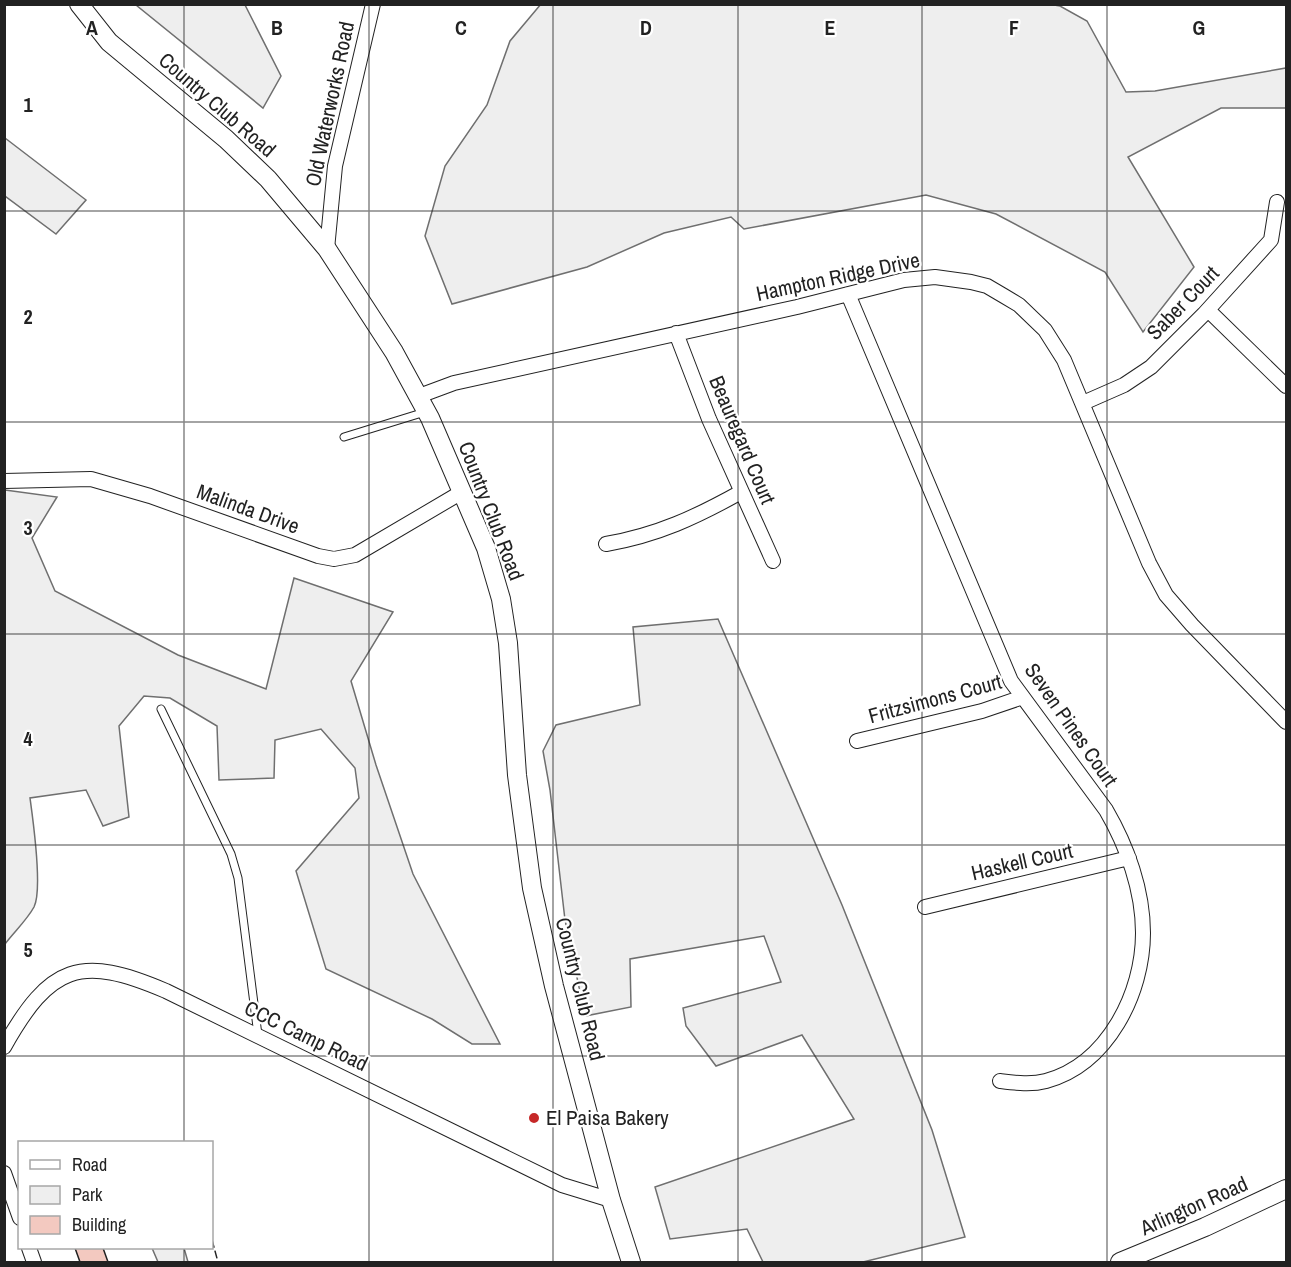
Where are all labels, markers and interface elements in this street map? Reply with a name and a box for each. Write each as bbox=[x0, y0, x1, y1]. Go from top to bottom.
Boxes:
text: A bbox=[86, 14, 98, 41]
text: B bbox=[271, 14, 283, 41]
text: C bbox=[455, 14, 467, 41]
text: D bbox=[640, 14, 652, 41]
text: E bbox=[825, 14, 836, 41]
text: F bbox=[1009, 14, 1019, 41]
text: G bbox=[1193, 14, 1205, 41]
street label: Old Waterworks Road bbox=[298, 19, 361, 189]
street label: Country Club Road bbox=[153, 46, 282, 164]
text: 1 bbox=[23, 91, 33, 118]
street label: Hampton Ridge Drive bbox=[753, 245, 922, 308]
street label: Saber Court bbox=[1140, 259, 1225, 346]
text: 2 bbox=[23, 303, 33, 330]
street label: Beauregard Court bbox=[702, 371, 783, 509]
street label: Country Club Road bbox=[452, 437, 531, 584]
street label: Malinda Drive bbox=[193, 477, 303, 540]
text: 3 bbox=[23, 514, 33, 541]
street label: Seven Pines Court bbox=[1018, 657, 1125, 792]
street label: Fritzsimons Court bbox=[865, 667, 1005, 730]
text: 4 bbox=[23, 725, 33, 752]
street label: Haskell Court bbox=[968, 836, 1076, 887]
street label: Country Club Road bbox=[549, 914, 612, 1063]
text: 5 bbox=[23, 936, 33, 963]
street label: CCC Camp Road bbox=[240, 993, 373, 1078]
place label: El Paisa Bakery bbox=[546, 1103, 669, 1132]
marker: El Paisa Bakery bbox=[527, 1111, 541, 1125]
legend bbox=[18, 1141, 213, 1249]
text: Road bbox=[72, 1152, 107, 1177]
street label: Arlington Road bbox=[1135, 1169, 1252, 1243]
text: Park bbox=[72, 1182, 103, 1207]
text: Building bbox=[72, 1212, 127, 1237]

